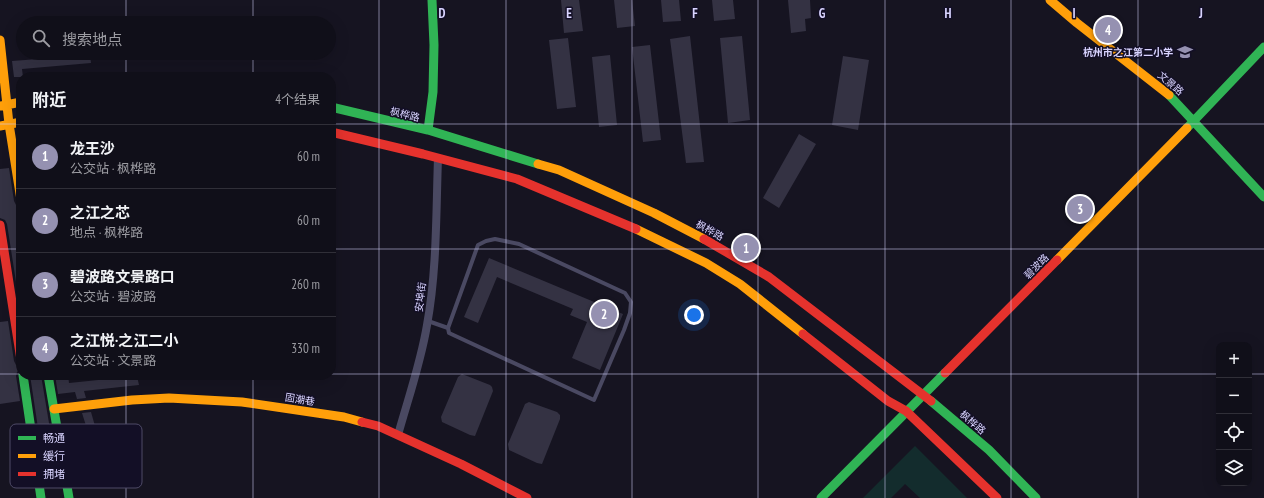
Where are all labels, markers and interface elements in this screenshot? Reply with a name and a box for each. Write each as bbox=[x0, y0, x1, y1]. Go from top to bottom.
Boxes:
text: D bbox=[439, 5, 446, 22]
text: E bbox=[566, 5, 572, 22]
text: F bbox=[692, 5, 698, 22]
text: G bbox=[819, 5, 826, 22]
text: H bbox=[945, 5, 952, 22]
text: I bbox=[1072, 5, 1076, 22]
text: J bbox=[1198, 5, 1203, 22]
pin: 4 bbox=[1095, 15, 1121, 45]
search box bbox=[16, 16, 336, 60]
icon: search bbox=[30, 27, 52, 49]
text: 搜索地点 bbox=[62, 30, 122, 49]
school or university icon: 杭州市之江第二小学 bbox=[1176, 43, 1194, 61]
place label: 杭州市之江第二小学 bbox=[1083, 46, 1173, 59]
street label: 文景路 bbox=[1155, 69, 1186, 98]
text: 附近 bbox=[32, 89, 66, 111]
text: 4个结果 bbox=[275, 91, 320, 108]
street label: 枫桦路 bbox=[389, 105, 421, 124]
text: 龙王沙 bbox=[70, 139, 115, 158]
text: 1 bbox=[42, 148, 48, 165]
text: 60 m bbox=[297, 148, 320, 165]
text: 公交站 · 枫桦路 bbox=[70, 160, 156, 177]
pin: 3 bbox=[1067, 194, 1093, 224]
text: 之江之芯 bbox=[70, 203, 130, 222]
text: 2 bbox=[42, 212, 48, 229]
text: 60 m bbox=[297, 212, 320, 229]
street label: 枫桦路 bbox=[693, 217, 726, 243]
text: 地点 · 枫桦路 bbox=[70, 224, 143, 241]
pin: 1 bbox=[733, 233, 759, 263]
street label: 碧波路 bbox=[1021, 251, 1052, 282]
text: 碧波路文景路口 bbox=[70, 267, 175, 286]
text: 3 bbox=[42, 276, 48, 293]
text: 260 m bbox=[291, 276, 320, 293]
street label: 安埠街 bbox=[412, 281, 429, 313]
text: 公交站 · 碧波路 bbox=[70, 288, 156, 305]
pin: 2 bbox=[591, 299, 617, 329]
your location bbox=[684, 305, 704, 325]
text: 之江悦·之江二小 bbox=[70, 331, 178, 350]
text: 4 bbox=[42, 340, 48, 357]
text: 330 m bbox=[291, 340, 320, 357]
map controls bbox=[1216, 342, 1252, 486]
button: + bbox=[1216, 342, 1252, 378]
text: 公交站 · 文景路 bbox=[70, 352, 156, 369]
button: − bbox=[1216, 378, 1252, 414]
street label: 固潮巷 bbox=[284, 391, 316, 408]
street label: 枫桦路 bbox=[957, 408, 988, 437]
button: locate bbox=[1216, 414, 1252, 450]
legend bbox=[10, 424, 142, 488]
text: 畅通 bbox=[43, 431, 65, 445]
text: 缓行 bbox=[43, 449, 65, 463]
button: layers bbox=[1216, 450, 1252, 486]
text: 拥堵 bbox=[43, 467, 65, 481]

